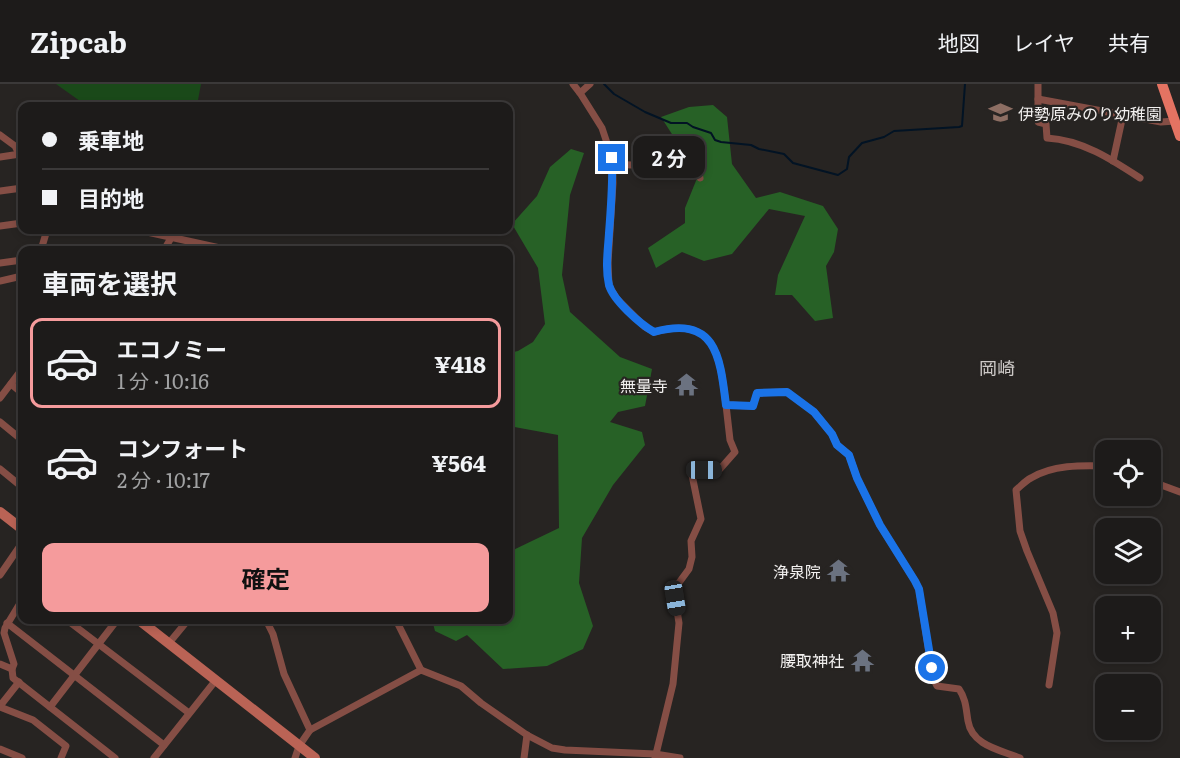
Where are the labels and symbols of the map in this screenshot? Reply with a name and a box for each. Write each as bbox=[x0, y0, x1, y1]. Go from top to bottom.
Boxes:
school or university icon: 伊勢原みのり幼稚園 bbox=[987, 100, 1013, 126]
place label: 伊勢原みのり幼稚園 bbox=[1018, 101, 1162, 125]
callout: 2 分 bbox=[633, 137, 705, 179]
route end bbox=[598, 144, 625, 171]
district label: 岡崎 bbox=[979, 354, 1015, 381]
temple icon: 無量寺 bbox=[673, 372, 699, 398]
place label: 無量寺 bbox=[620, 373, 668, 397]
car bbox=[686, 461, 722, 479]
temple icon: 浄泉院 bbox=[826, 558, 852, 584]
place label: 浄泉院 bbox=[773, 559, 821, 583]
car bbox=[663, 579, 687, 617]
temple icon: 腰取神社 bbox=[849, 647, 875, 673]
place label: 腰取神社 bbox=[780, 648, 844, 672]
route start bbox=[918, 654, 945, 681]

